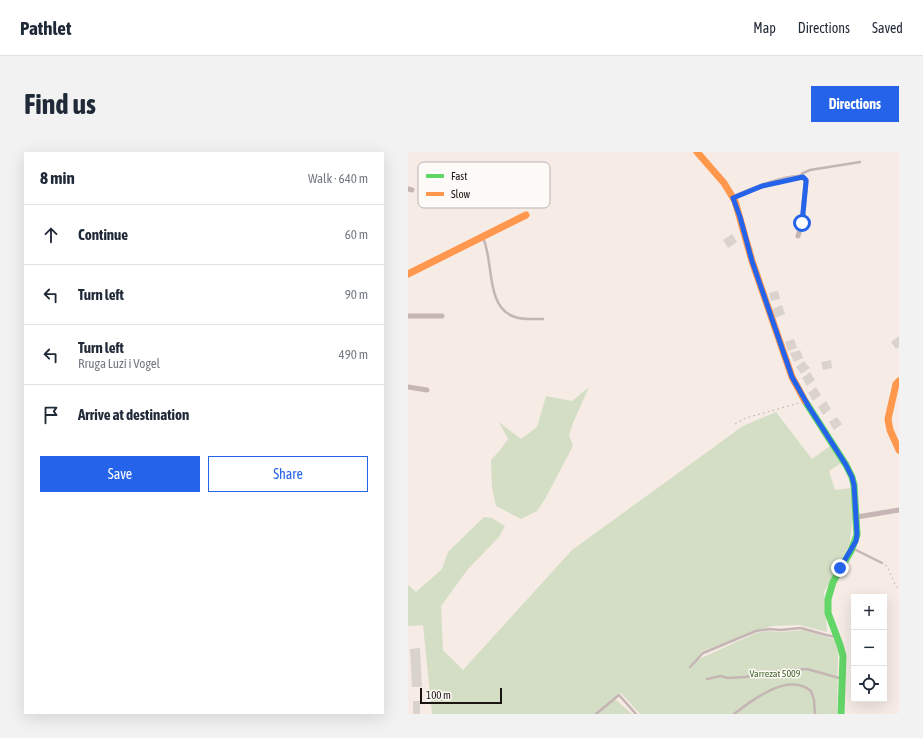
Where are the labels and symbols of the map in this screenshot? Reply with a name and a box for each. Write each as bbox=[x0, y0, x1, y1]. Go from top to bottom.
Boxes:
legend bbox=[418, 162, 550, 208]
text: Fast bbox=[451, 170, 467, 182]
text: Slow bbox=[451, 188, 470, 200]
route start bbox=[793, 214, 811, 232]
route end bbox=[831, 559, 849, 577]
park label: Varrezat 5009 bbox=[750, 668, 801, 679]
scale bar bbox=[420, 686, 502, 705]

